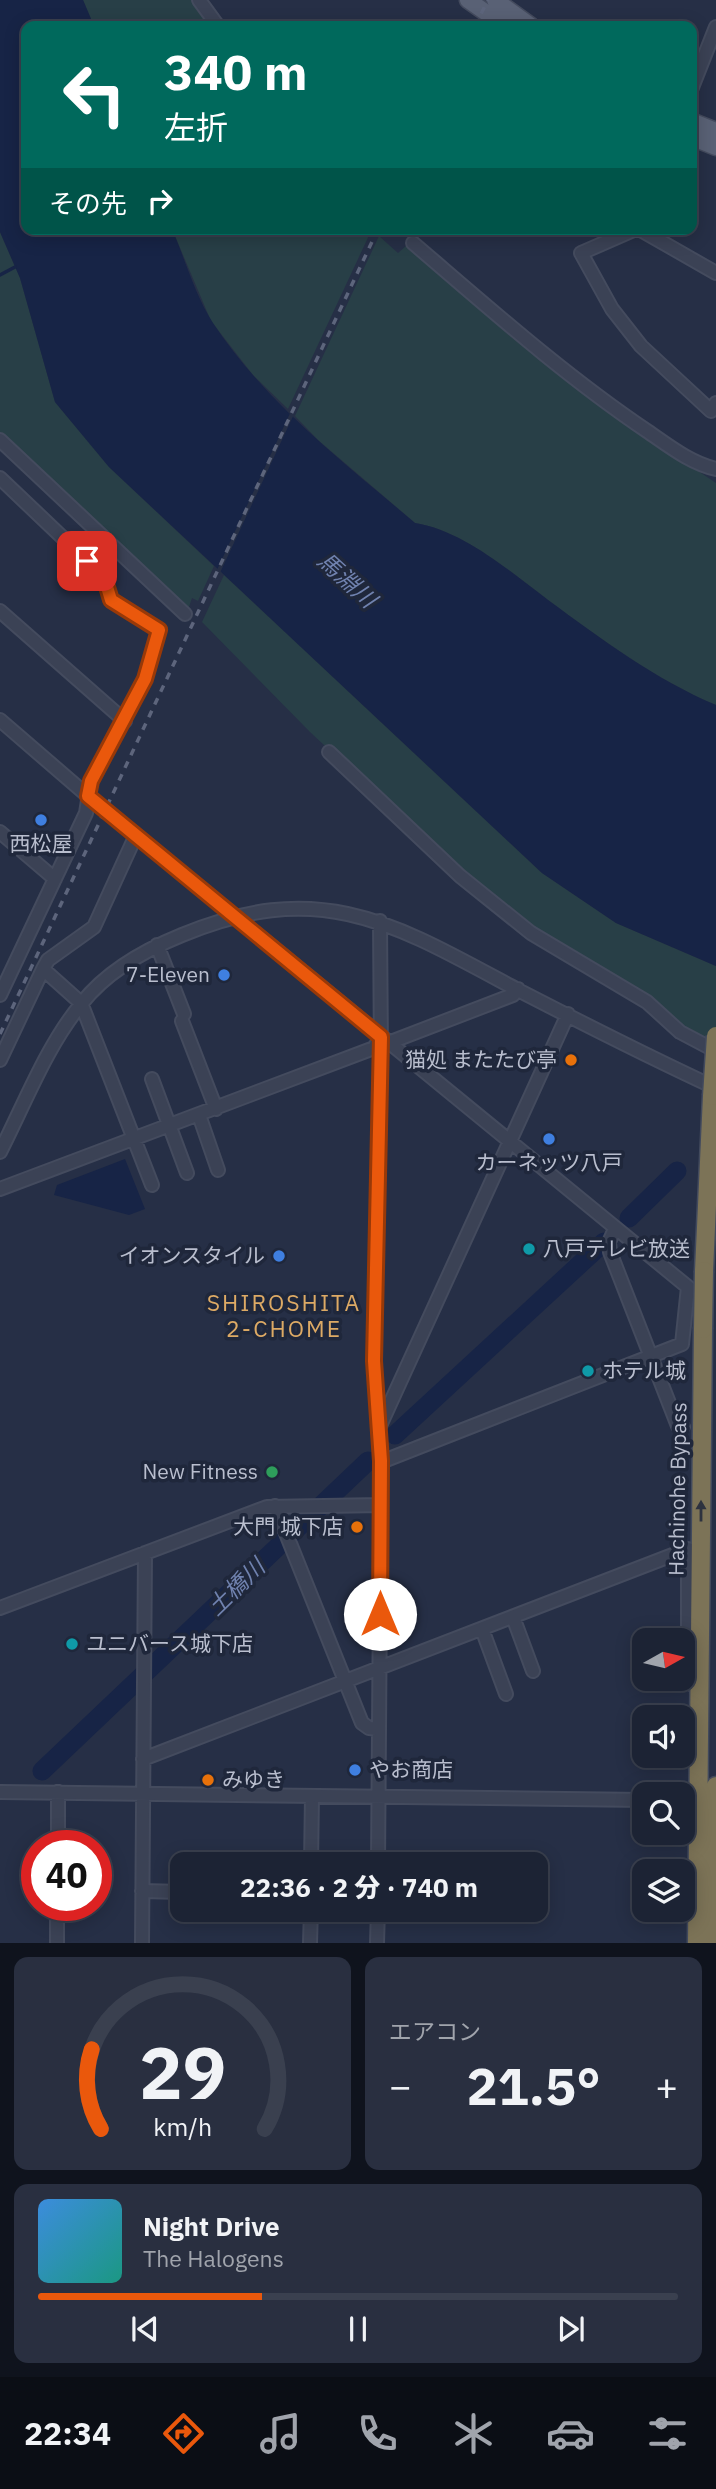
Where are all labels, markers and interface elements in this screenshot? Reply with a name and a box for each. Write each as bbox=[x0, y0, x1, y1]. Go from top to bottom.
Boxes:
text: 340 m bbox=[164, 40, 308, 103]
icon: left bbox=[49, 49, 140, 140]
text: 左折 bbox=[164, 106, 228, 148]
icon: right bbox=[141, 182, 179, 220]
text: その先 bbox=[49, 186, 127, 220]
pin bbox=[57, 531, 117, 591]
icon: arrive bbox=[68, 542, 106, 580]
water label: 馬淵川 bbox=[312, 545, 386, 615]
marker: 西松屋 bbox=[33, 812, 49, 828]
place label: 西松屋 bbox=[10, 829, 73, 857]
place label: 7-Eleven bbox=[126, 960, 210, 988]
marker: 7-Eleven bbox=[216, 967, 232, 983]
place label: 猫処 またたび亭 bbox=[405, 1045, 557, 1073]
marker: 猫処 またたび亭 bbox=[563, 1052, 579, 1068]
marker: カーネッツ八戸 bbox=[541, 1131, 557, 1147]
place label: カーネッツ八戸 bbox=[476, 1148, 623, 1176]
place label: 八戸テレビ放送 bbox=[543, 1234, 690, 1262]
place label: イオンスタイル bbox=[118, 1241, 265, 1269]
marker: 八戸テレビ放送 bbox=[521, 1241, 537, 1257]
marker: イオンスタイル bbox=[271, 1248, 287, 1264]
district label: SHIROSHITA 2-CHOME bbox=[207, 1287, 361, 1343]
place label: ホテル城 bbox=[602, 1356, 686, 1384]
marker: ホテル城 bbox=[580, 1363, 596, 1379]
street label: Hachinohe Bypass bbox=[661, 1402, 693, 1576]
place label: New Fitness bbox=[143, 1457, 258, 1485]
marker: New Fitness bbox=[264, 1464, 280, 1480]
one-way arrow bbox=[695, 1500, 707, 1522]
place label: 大門 城下店 bbox=[233, 1512, 343, 1540]
marker: 大門 城下店 bbox=[349, 1519, 365, 1535]
water label: 土橋川 bbox=[200, 1549, 273, 1621]
position arrow bbox=[343, 1577, 417, 1651]
north arrow bbox=[632, 1628, 695, 1690]
map controls bbox=[632, 1628, 695, 1922]
place label: ユニバース城下店 bbox=[86, 1629, 253, 1657]
marker: ユニバース城下店 bbox=[64, 1636, 80, 1652]
button: sound bbox=[632, 1705, 695, 1768]
place label: やお商店 bbox=[369, 1755, 453, 1783]
marker: やお商店 bbox=[347, 1762, 363, 1778]
place label: みゆき bbox=[222, 1765, 285, 1793]
marker: みゆき bbox=[200, 1772, 216, 1788]
button: search bbox=[632, 1782, 695, 1845]
speed limit sign: 40 bbox=[21, 1830, 112, 1921]
button: layers bbox=[632, 1859, 695, 1922]
text: 22:36 · 2 分 · 740 m bbox=[240, 1870, 478, 1904]
text: エアコン bbox=[389, 2016, 481, 2046]
text: 29 bbox=[139, 2025, 226, 2120]
text: 21.5° bbox=[466, 2052, 601, 2119]
text: − bbox=[389, 2061, 412, 2110]
text: + bbox=[655, 2061, 678, 2110]
text: km/h bbox=[153, 2110, 212, 2143]
text: Night Drive bbox=[143, 2209, 280, 2243]
text: The Halogens bbox=[143, 2243, 284, 2273]
icon: previous bbox=[126, 2310, 164, 2348]
icon: pause bbox=[339, 2310, 377, 2348]
icon: next bbox=[552, 2310, 590, 2348]
icon: directions bbox=[159, 2409, 208, 2458]
icon: music bbox=[256, 2409, 305, 2458]
icon: phone bbox=[353, 2409, 402, 2458]
icon: climate bbox=[449, 2409, 498, 2458]
icon: car bbox=[546, 2409, 595, 2458]
icon: filters bbox=[643, 2409, 692, 2458]
text: 22:34 bbox=[24, 2412, 111, 2454]

